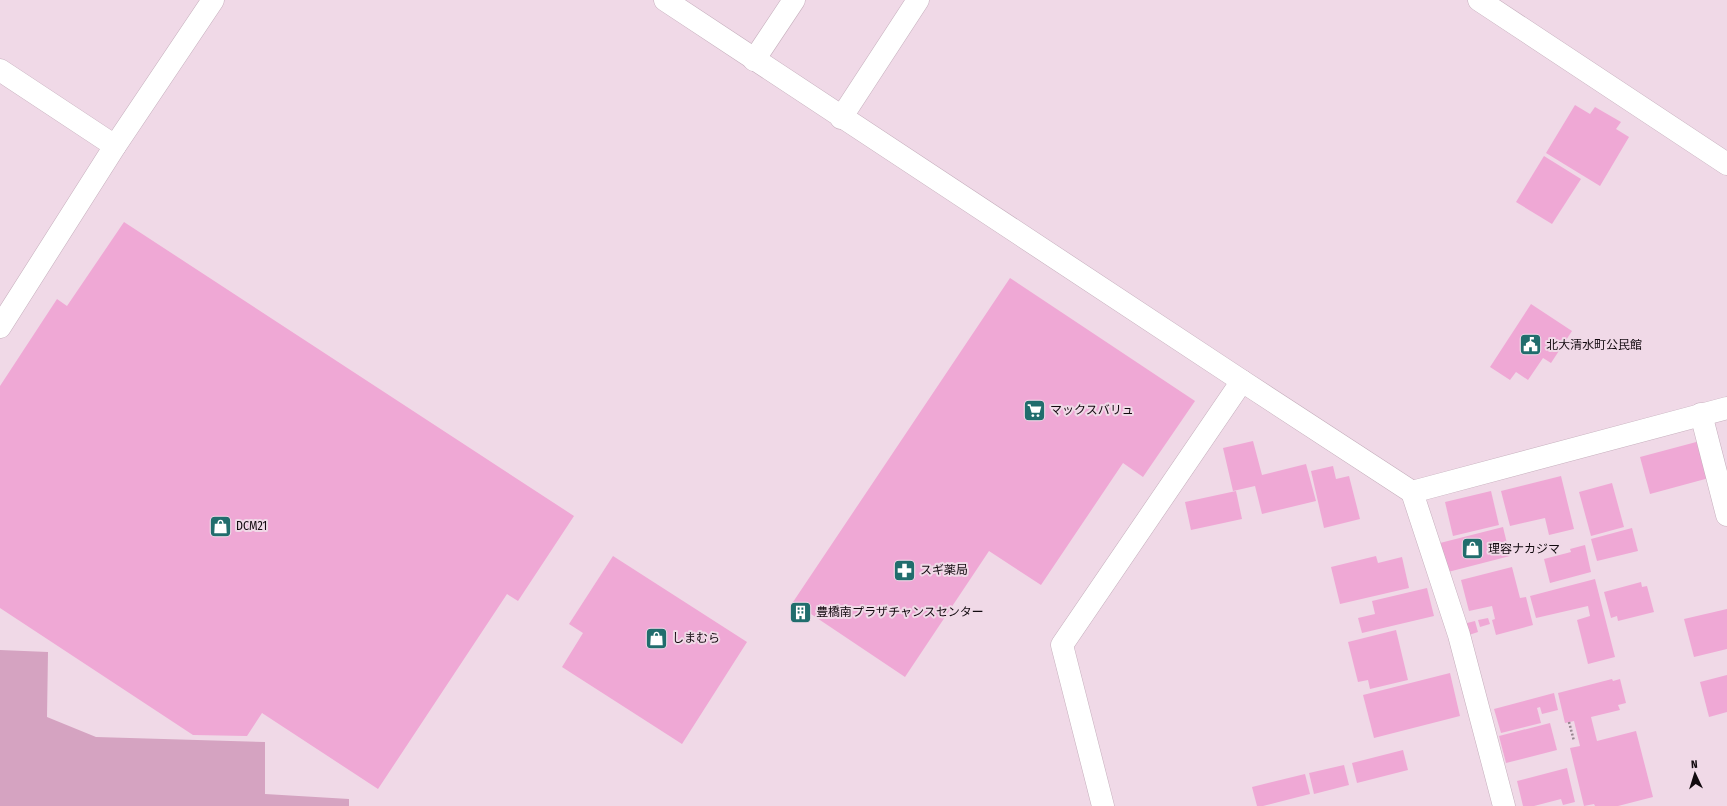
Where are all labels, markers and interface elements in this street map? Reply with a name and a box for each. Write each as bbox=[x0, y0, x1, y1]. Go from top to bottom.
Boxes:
public building icon: 北大清水町公民館 bbox=[1517, 332, 1543, 358]
place label: 北大清水町公民館 bbox=[1546, 338, 1642, 352]
supermarket icon: マックスバリュ bbox=[1021, 397, 1047, 423]
place label: マックスバリュ bbox=[1050, 403, 1134, 417]
shop icon: DCM21 bbox=[207, 513, 233, 539]
place label: DCM21 bbox=[236, 519, 267, 533]
shop icon: 理容ナカジマ bbox=[1460, 536, 1486, 562]
place label: 理容ナカジマ bbox=[1488, 542, 1560, 556]
pharmacy icon: スギ薬局 bbox=[892, 557, 918, 583]
place label: スギ薬局 bbox=[920, 563, 968, 577]
building icon: 豊橋南プラザチャンスセンター bbox=[787, 599, 813, 625]
place label: 豊橋南プラザチャンスセンター bbox=[816, 605, 984, 619]
shop icon: しまむら bbox=[644, 625, 670, 651]
place label: しまむら bbox=[672, 631, 720, 645]
north arrow bbox=[1675, 754, 1715, 794]
text: N bbox=[1691, 758, 1698, 771]

